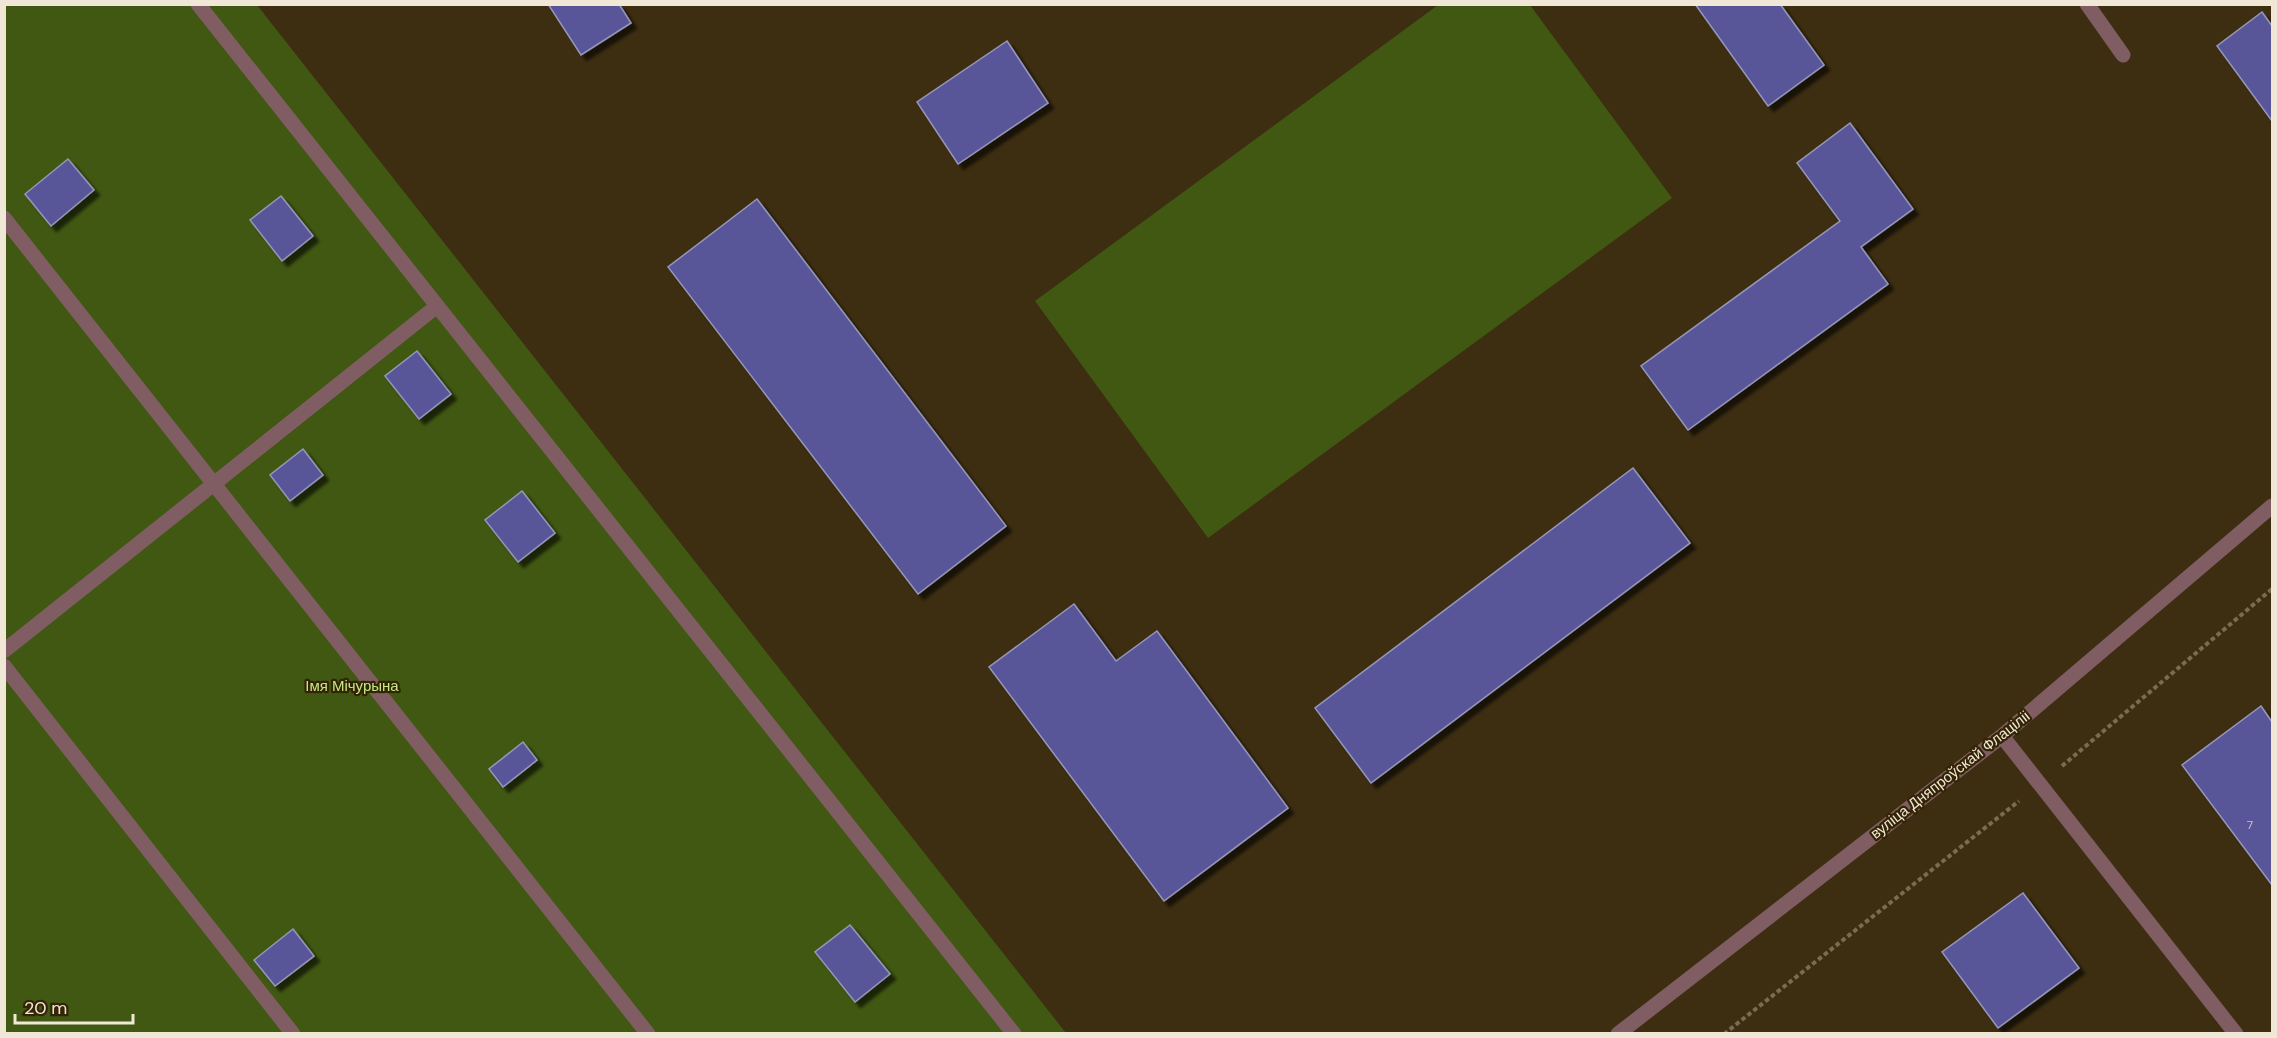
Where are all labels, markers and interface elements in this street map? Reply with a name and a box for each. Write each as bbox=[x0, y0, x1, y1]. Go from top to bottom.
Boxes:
park label: Імя Мічурына bbox=[305, 676, 399, 696]
street label: вуліца Дняпроўскай Флаціліі bbox=[1866, 706, 2034, 844]
house number: 7 bbox=[2247, 817, 2253, 833]
scale bar bbox=[15, 987, 134, 1025]
text: 20 m bbox=[24, 996, 67, 1020]

